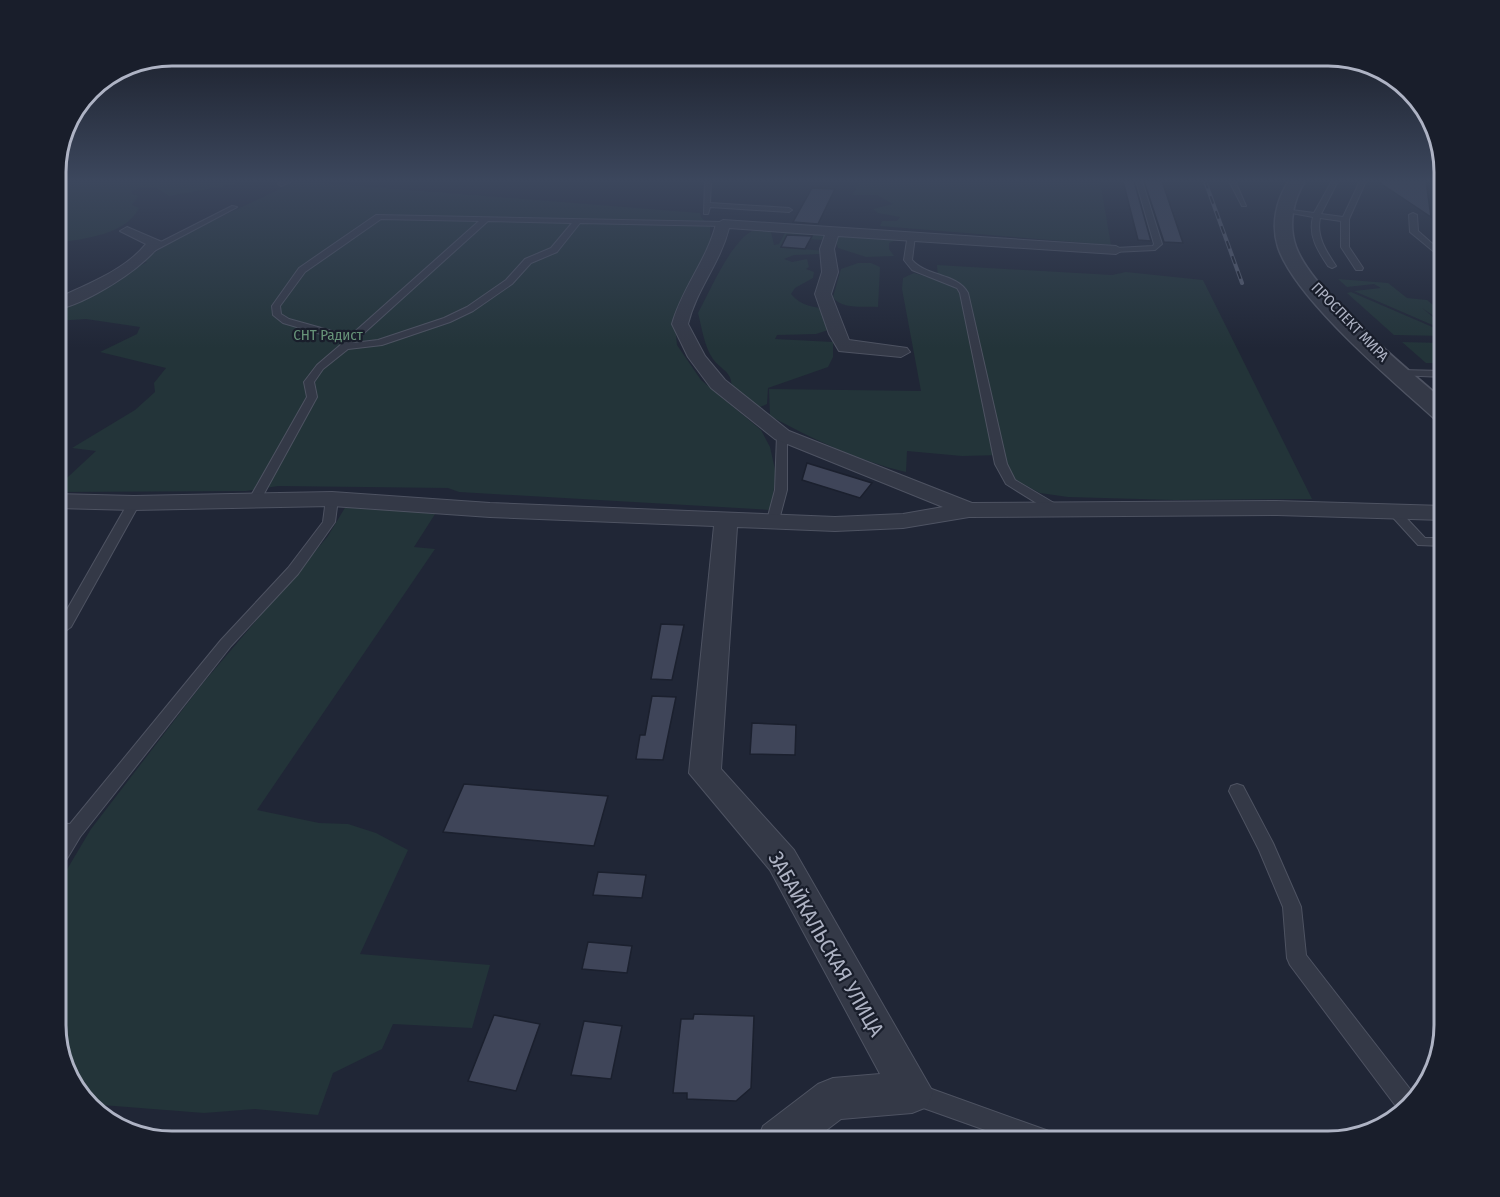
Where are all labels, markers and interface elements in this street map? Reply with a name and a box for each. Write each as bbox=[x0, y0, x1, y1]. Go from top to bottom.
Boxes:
street label: ПРОСПЕКТ МИРА bbox=[1308, 279, 1392, 365]
park label: СНТ Радист bbox=[293, 326, 364, 344]
street label: ЗАБАЙКАЛЬСКАЯ УЛИЦА bbox=[762, 847, 890, 1041]

